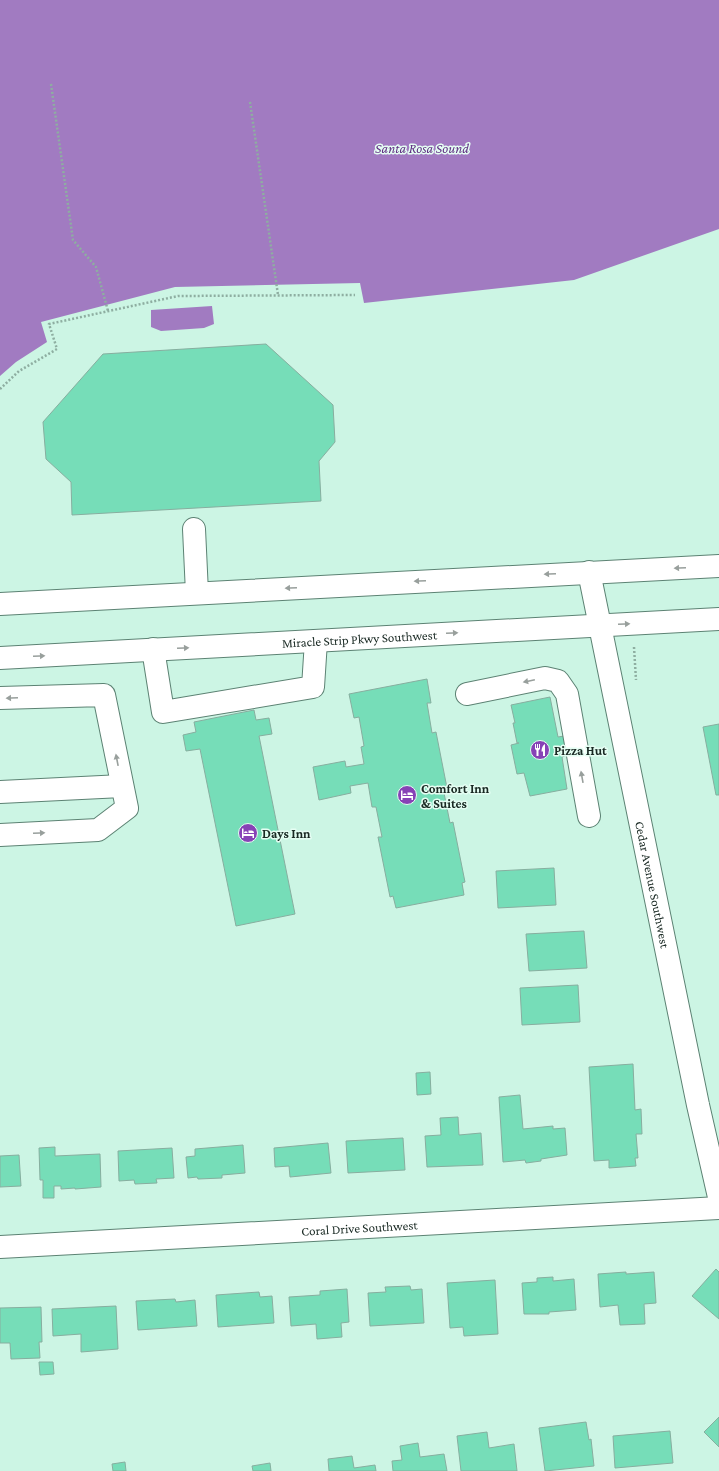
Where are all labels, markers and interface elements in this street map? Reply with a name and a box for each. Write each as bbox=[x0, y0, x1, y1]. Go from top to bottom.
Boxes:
water label: Santa Rosa Sound bbox=[375, 140, 469, 156]
one-way arrow bbox=[673, 565, 686, 571]
one-way arrow bbox=[544, 571, 556, 578]
one-way arrow bbox=[413, 578, 426, 584]
one-way arrow bbox=[284, 585, 297, 591]
one-way arrow bbox=[618, 620, 630, 627]
street label: Miracle Strip Pkwy Southwest bbox=[282, 627, 438, 650]
one-way arrow bbox=[446, 630, 459, 636]
one-way arrow bbox=[177, 644, 189, 651]
one-way arrow bbox=[33, 652, 45, 659]
one-way arrow bbox=[523, 679, 535, 685]
one-way arrow bbox=[5, 695, 18, 701]
restaurant icon: Pizza Hut bbox=[529, 739, 551, 761]
place label: Pizza Hut bbox=[554, 743, 607, 758]
one-way arrow bbox=[114, 754, 120, 766]
one-way arrow bbox=[579, 771, 585, 783]
place label: Comfort Inn & Suites bbox=[421, 781, 490, 811]
hotel icon: Comfort Inn & Suites bbox=[396, 784, 418, 806]
street label: Cedar Avenue Southwest bbox=[633, 820, 673, 950]
hotel icon: Days Inn bbox=[237, 822, 259, 844]
place label: Days Inn bbox=[262, 826, 311, 841]
one-way arrow bbox=[33, 830, 45, 837]
street label: Coral Drive Southwest bbox=[301, 1217, 419, 1238]

